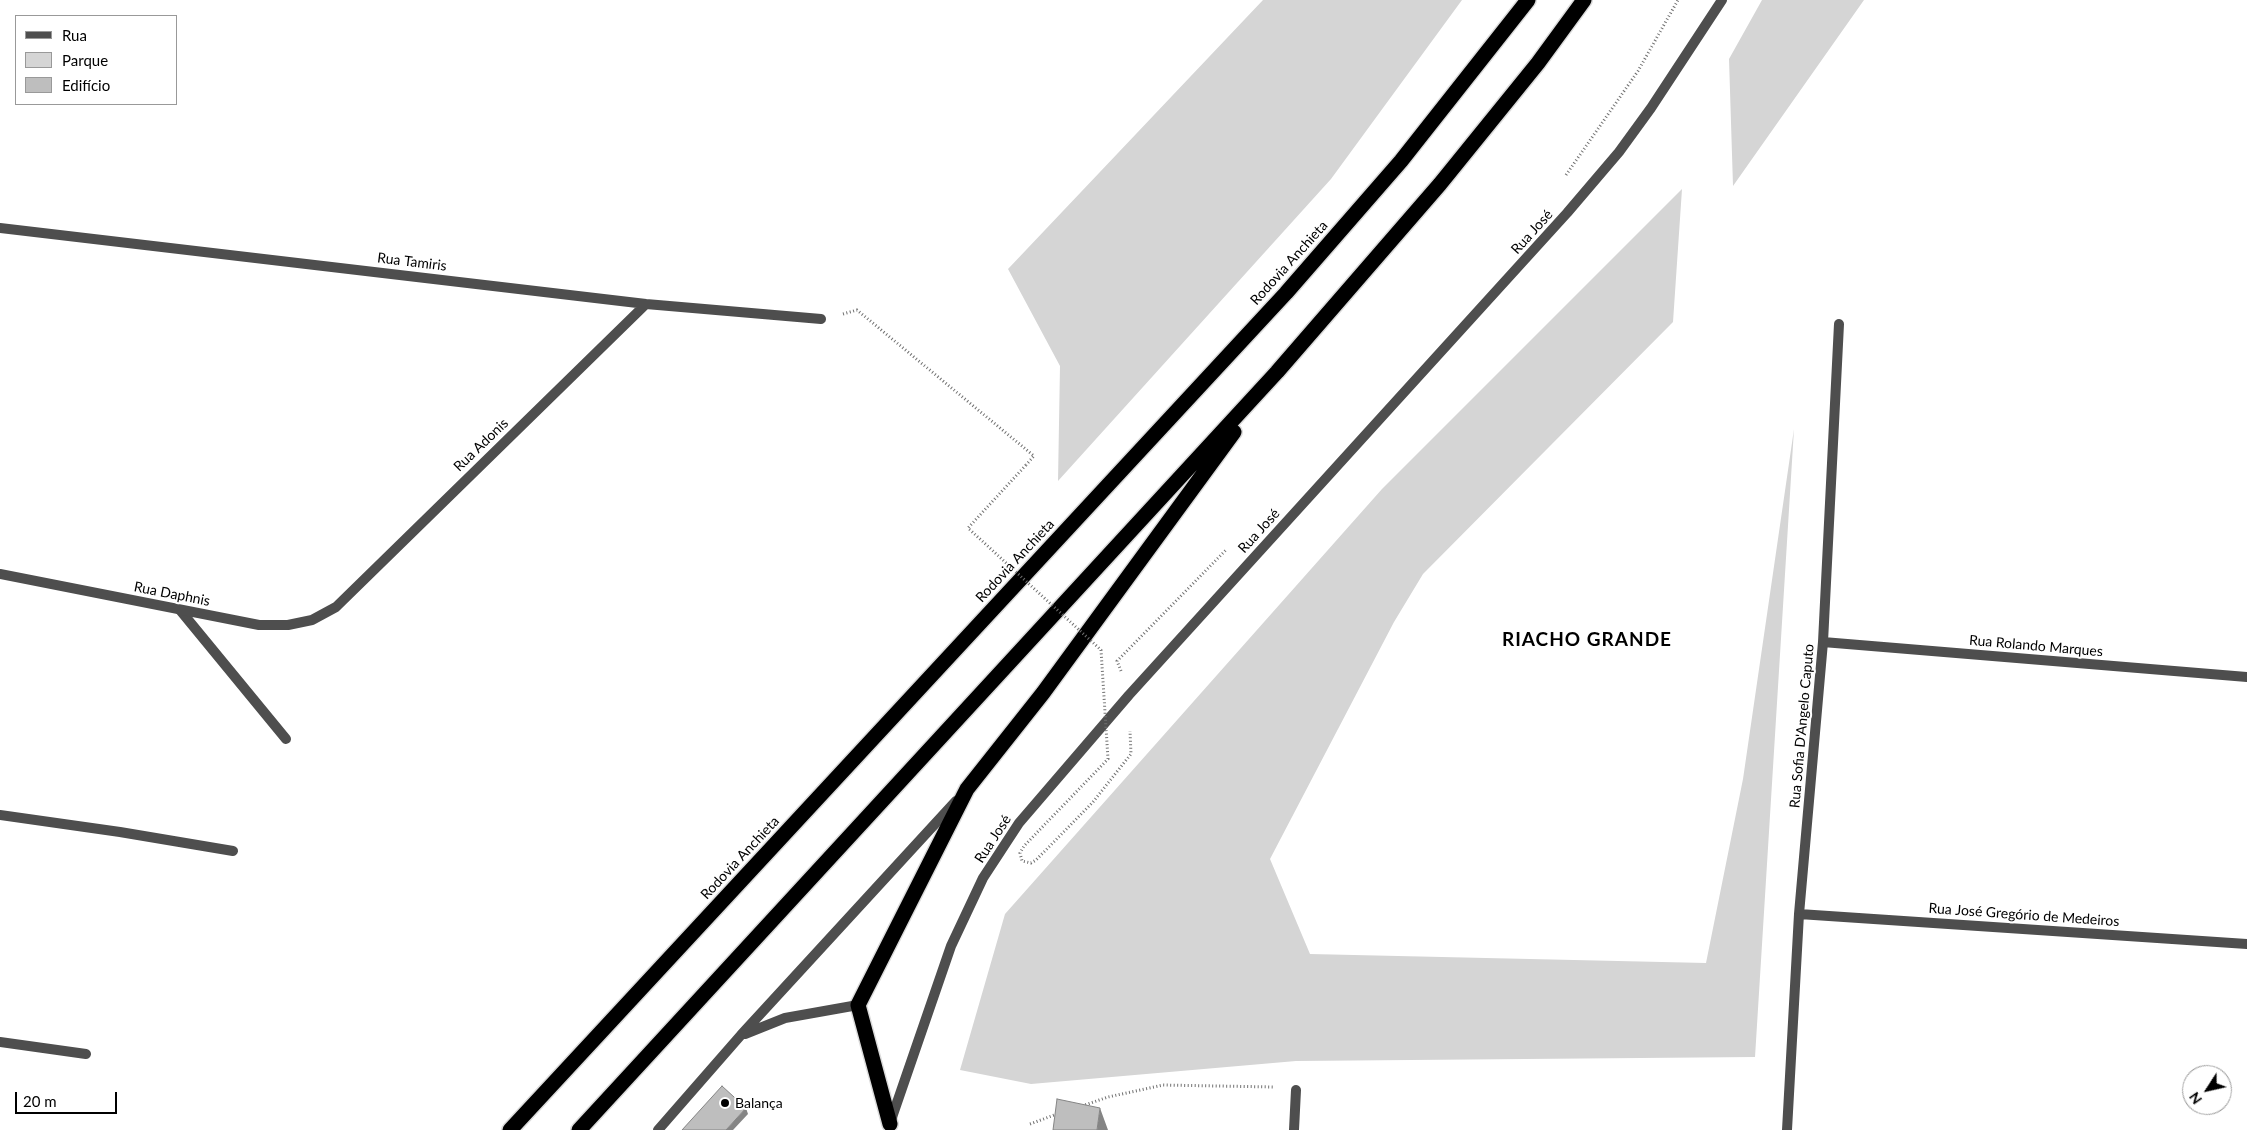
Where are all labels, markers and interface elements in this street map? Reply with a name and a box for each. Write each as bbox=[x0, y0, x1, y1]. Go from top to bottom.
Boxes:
legend bbox=[15, 15, 178, 105]
text: Rua bbox=[62, 26, 87, 44]
text: Parque bbox=[62, 51, 108, 69]
text: Edifício bbox=[62, 76, 110, 94]
street label: Rua José bbox=[1508, 206, 1556, 258]
street label: Rodovia Anchieta bbox=[1247, 217, 1331, 309]
street label: Rua Tamiris bbox=[376, 249, 448, 275]
street label: Rua Adonis bbox=[450, 415, 512, 475]
street label: Rua José bbox=[1235, 505, 1283, 557]
street label: Rodovia Anchieta bbox=[972, 516, 1058, 606]
street label: Rua Daphnis bbox=[133, 578, 211, 610]
district label: RIACHO GRANDE bbox=[1500, 629, 1674, 651]
street label: Rua Rolando Marques bbox=[1968, 632, 2104, 660]
street label: Rua Sofia D'Angelo Caputo bbox=[1786, 643, 1818, 809]
street label: Rua José bbox=[971, 812, 1015, 866]
street label: Rodovia Anchieta bbox=[697, 813, 783, 903]
street label: Rua José Gregório de Medeiros bbox=[1928, 900, 2120, 930]
north arrow bbox=[2182, 1065, 2232, 1115]
scale bar bbox=[18, 1082, 120, 1114]
text: N bbox=[2185, 1089, 2205, 1108]
text: 20 m bbox=[23, 1092, 57, 1110]
place label: Balança bbox=[735, 1095, 783, 1111]
marker: Balança bbox=[719, 1097, 731, 1109]

